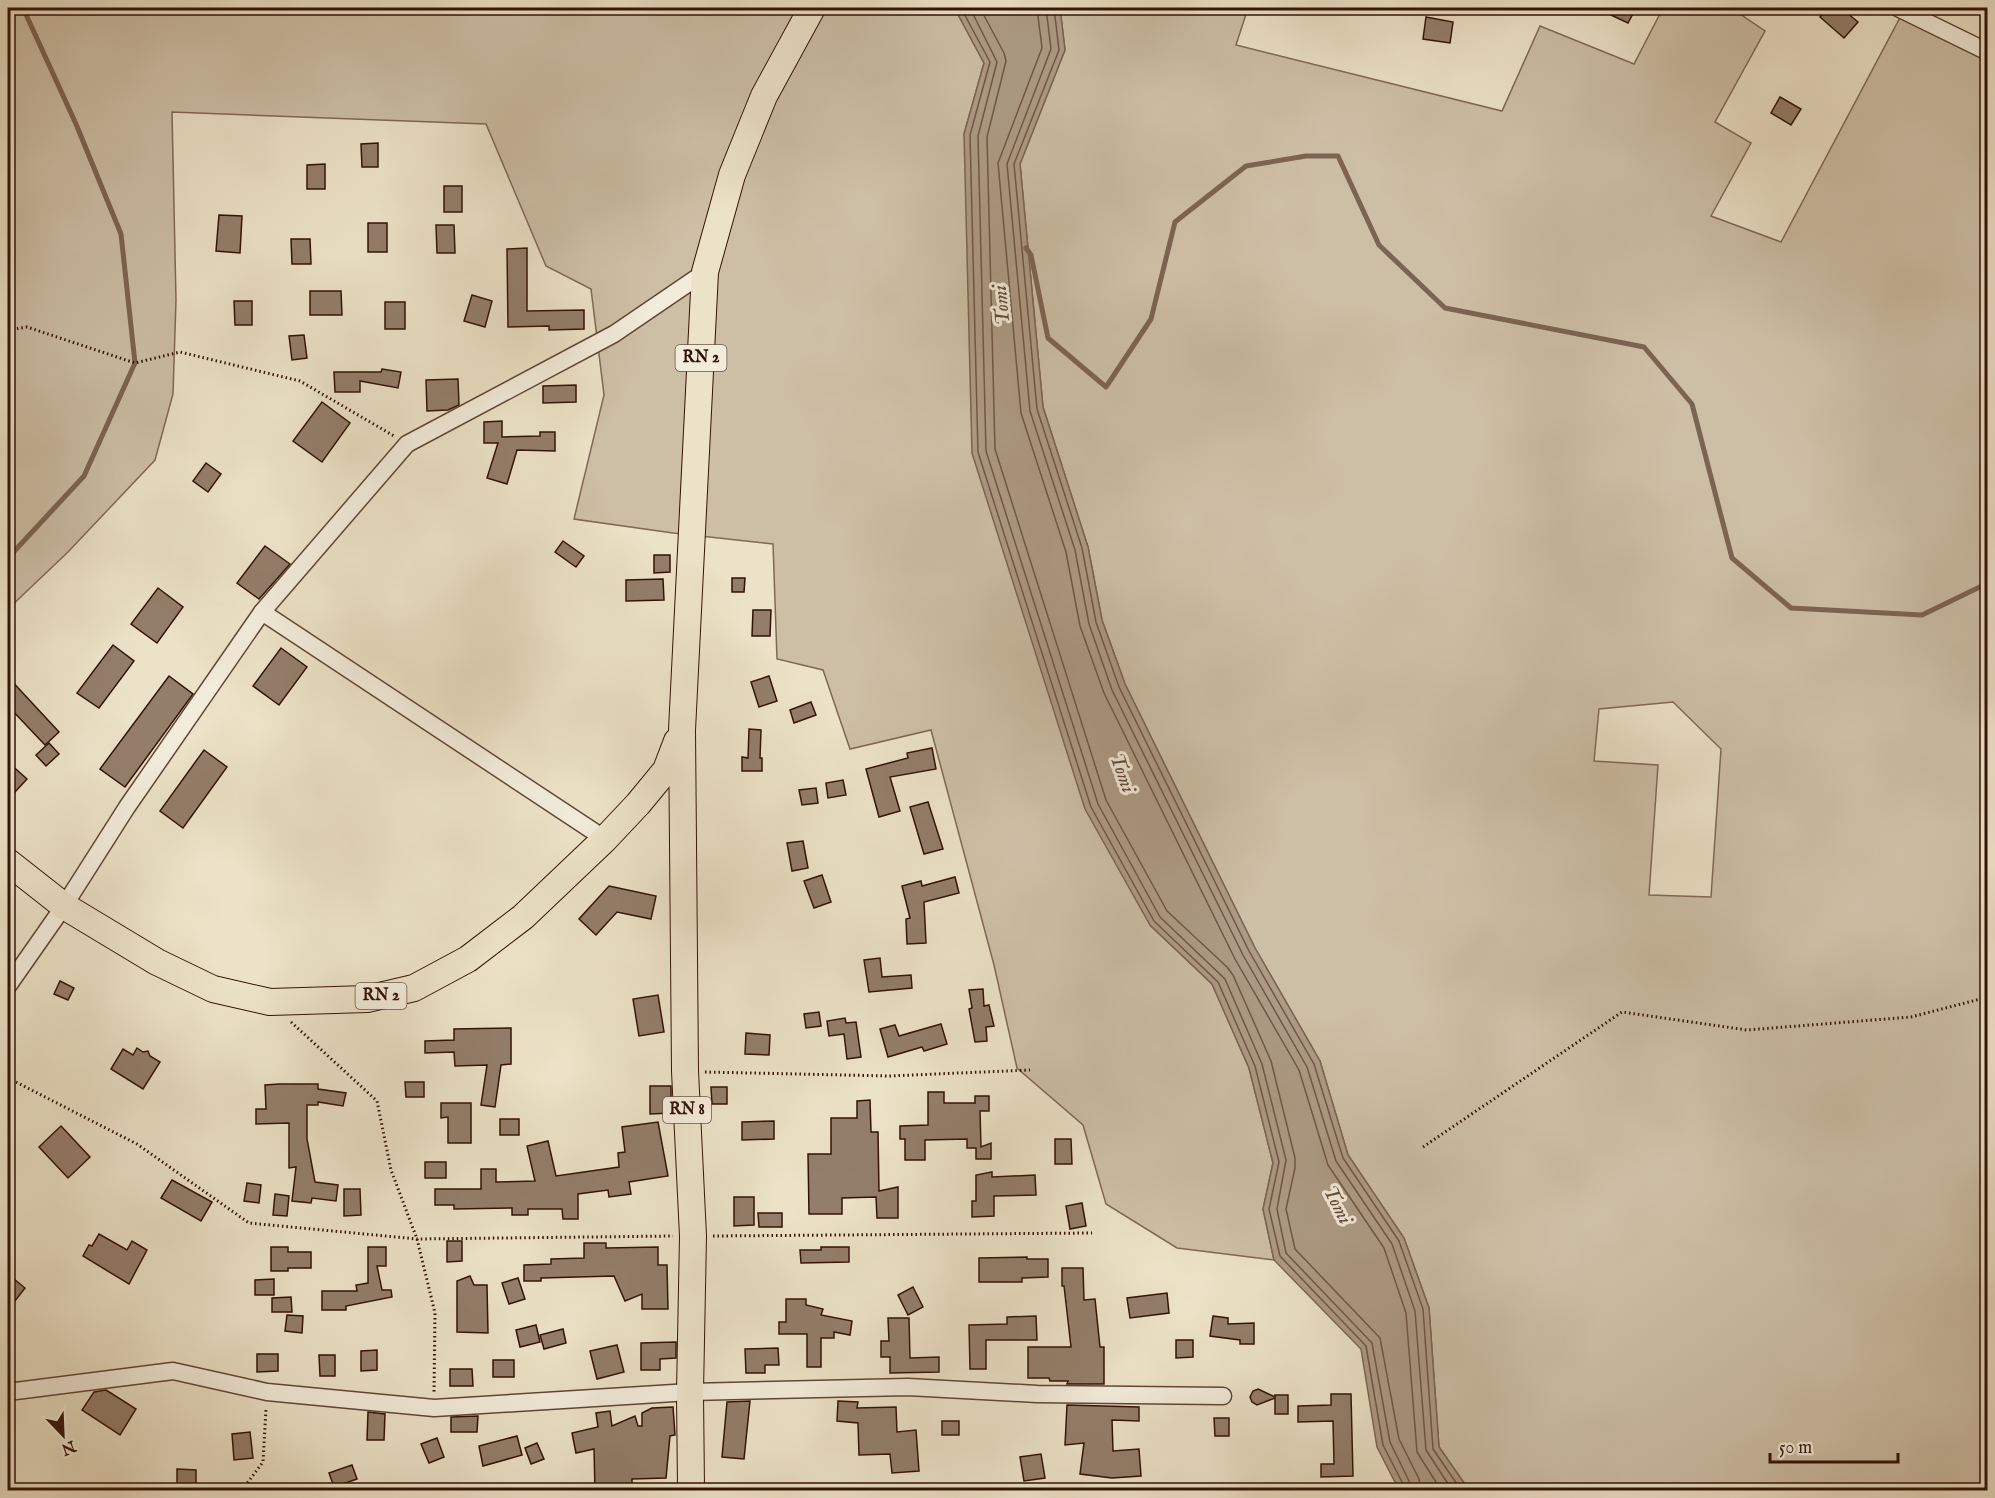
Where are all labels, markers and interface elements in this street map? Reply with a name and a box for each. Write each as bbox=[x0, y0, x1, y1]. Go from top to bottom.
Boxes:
water label: Tomi bbox=[987, 282, 1017, 326]
road number: RN 2 bbox=[676, 345, 726, 371]
water label: Tomi bbox=[1103, 750, 1141, 797]
road number: RN 2 bbox=[356, 983, 406, 1009]
road number: RN 8 bbox=[663, 1097, 711, 1123]
water label: Tomi bbox=[1317, 1181, 1358, 1230]
north arrow bbox=[33, 1405, 93, 1465]
scale bar bbox=[1770, 1426, 1898, 1464]
text: N bbox=[58, 1435, 79, 1459]
text: 50 m bbox=[1779, 1437, 1812, 1460]

